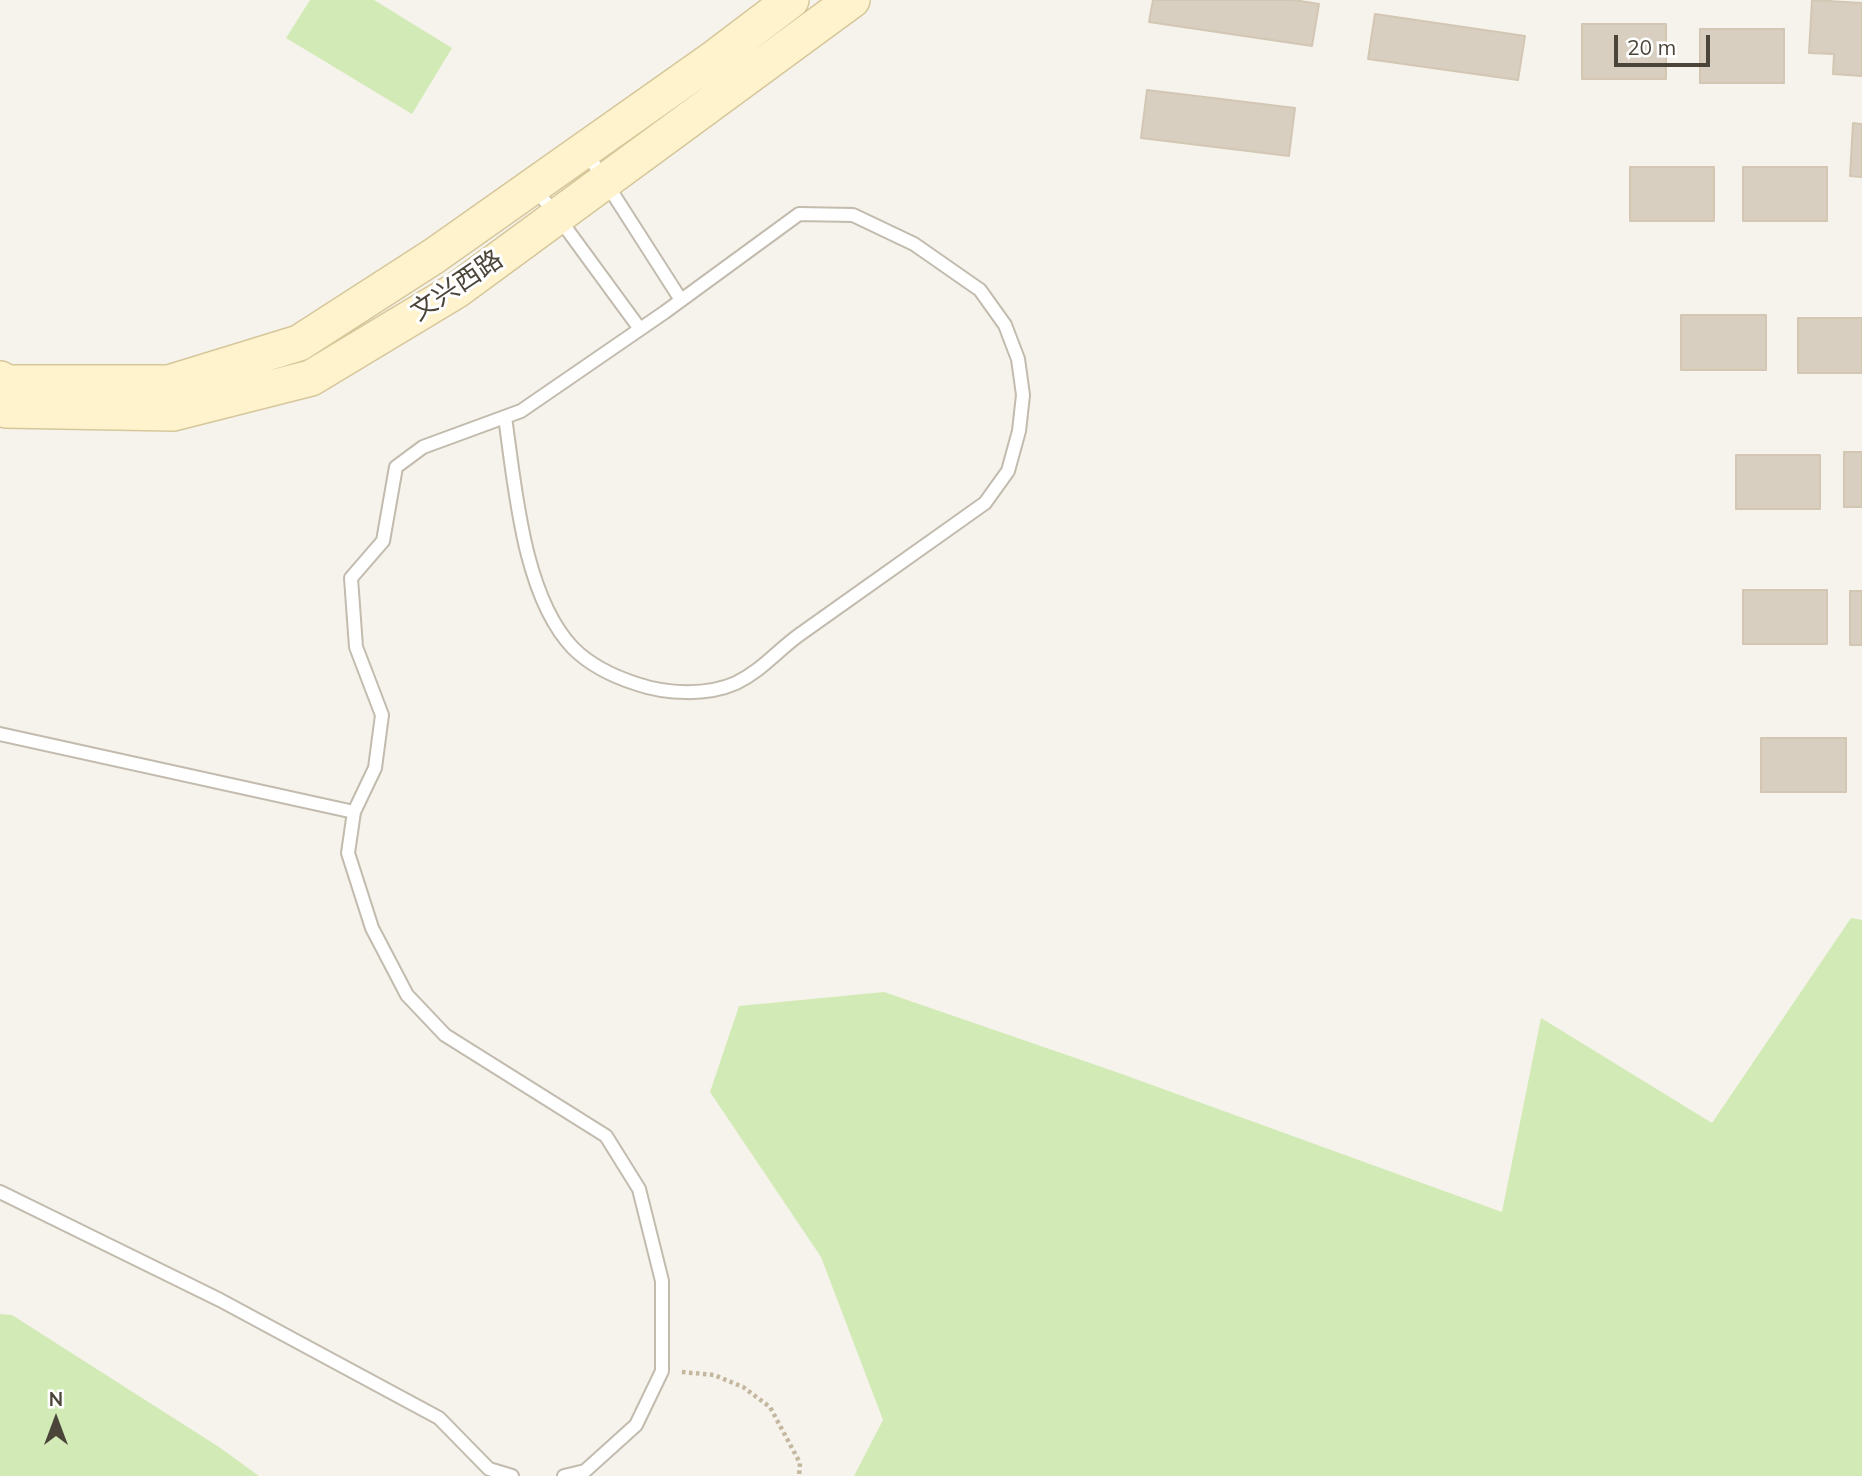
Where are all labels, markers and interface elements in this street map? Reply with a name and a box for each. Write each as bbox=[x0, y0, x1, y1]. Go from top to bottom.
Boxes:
scale bar bbox=[1617, 21, 1713, 65]
text: 20 m bbox=[1627, 34, 1676, 60]
street label: 文兴西路 bbox=[405, 244, 509, 328]
north arrow bbox=[21, 1385, 91, 1455]
text: N bbox=[49, 1387, 63, 1411]

